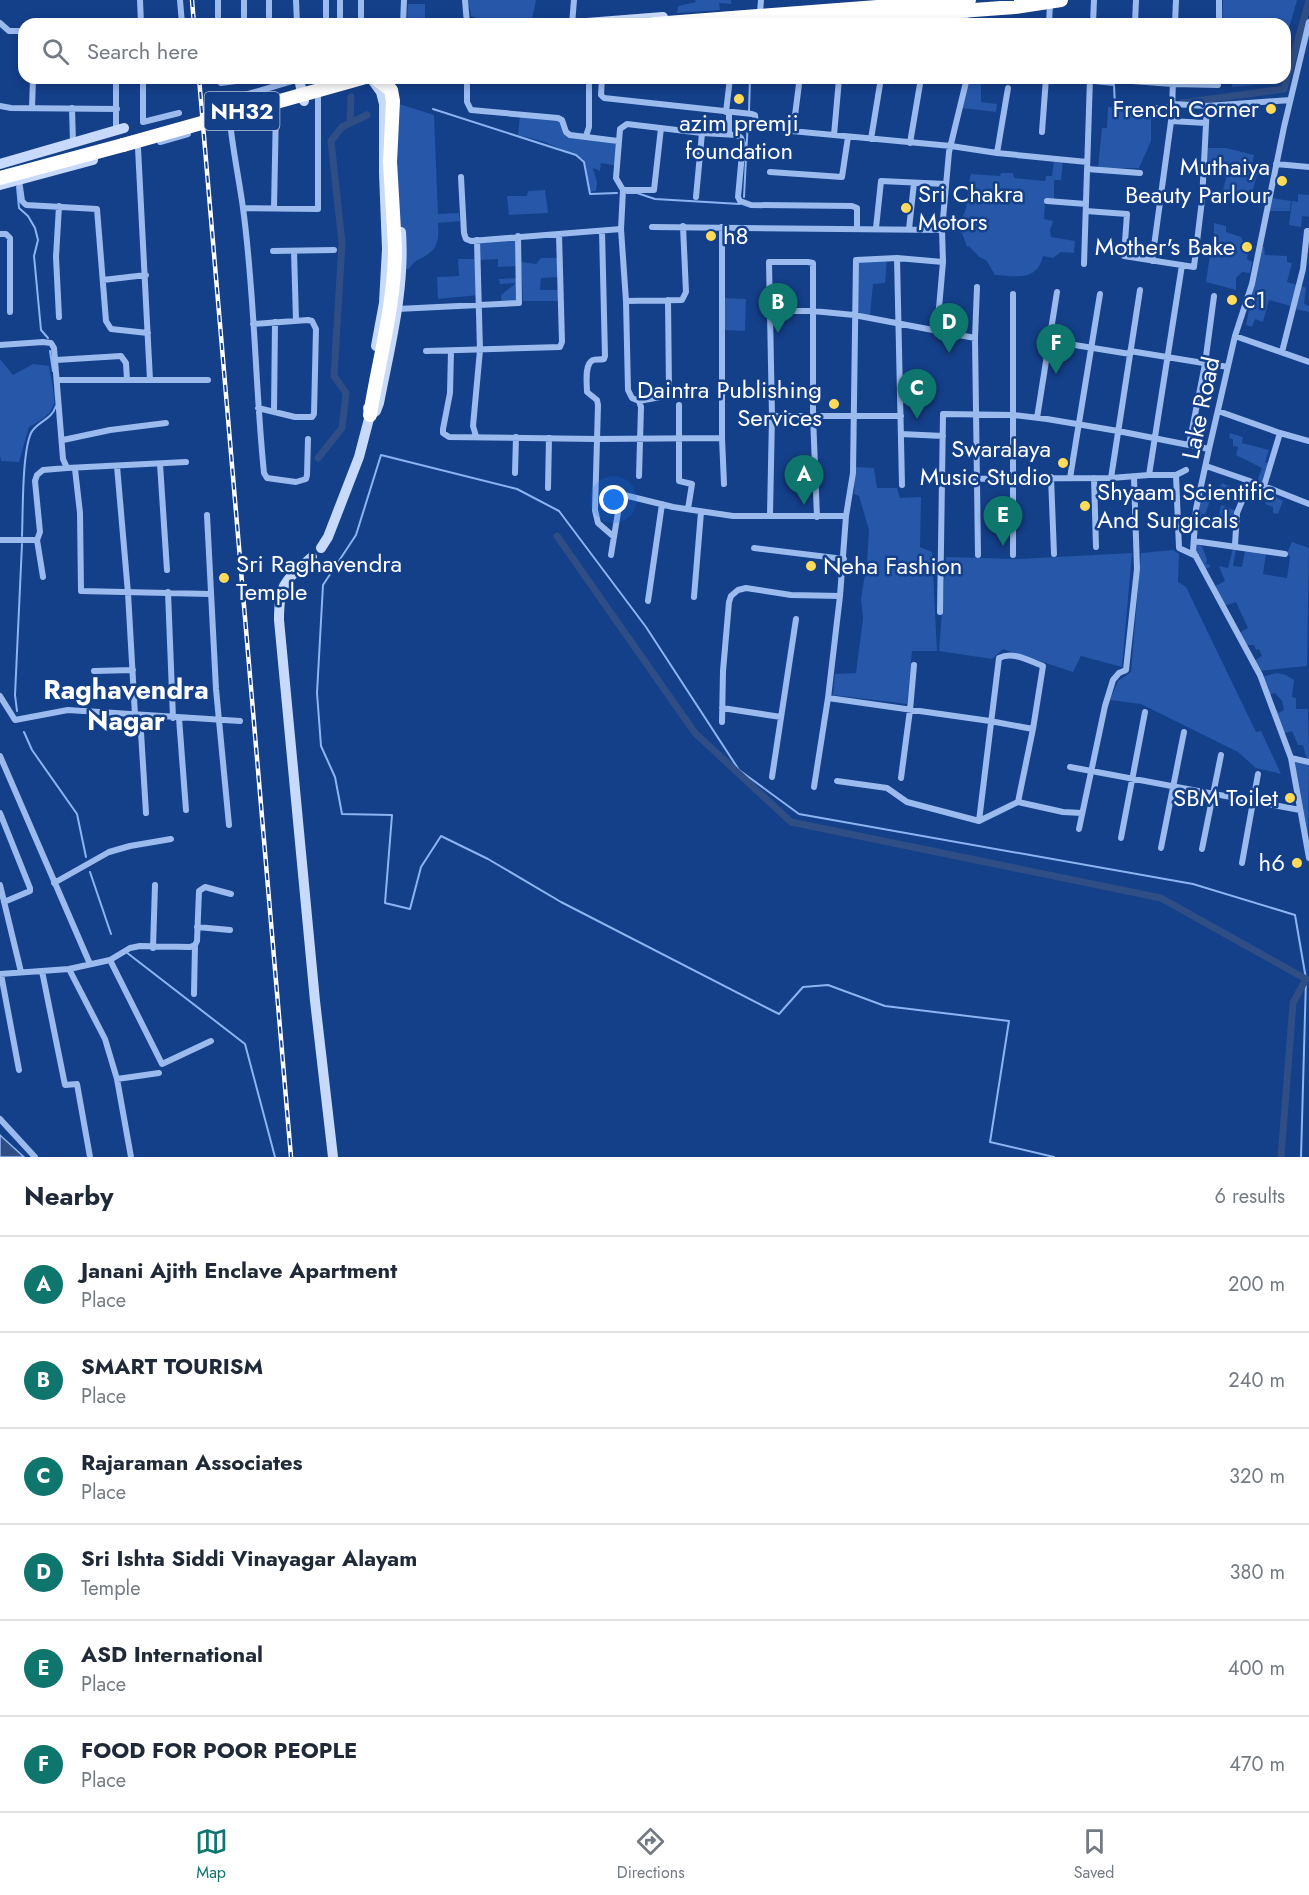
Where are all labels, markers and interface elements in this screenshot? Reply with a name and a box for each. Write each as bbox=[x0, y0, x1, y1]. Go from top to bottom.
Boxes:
search box bbox=[18, 18, 1291, 84]
icon: search bbox=[39, 35, 72, 68]
text: Search here bbox=[87, 35, 198, 67]
place label: French Corner bbox=[1112, 91, 1260, 126]
road number: NH32 bbox=[204, 92, 280, 130]
marker: azim premji foundation bbox=[732, 92, 746, 106]
marker: French Corner bbox=[1264, 102, 1278, 116]
place label: azim premji foundation bbox=[679, 105, 799, 168]
place label: Muthaiya Beauty Parlour bbox=[1125, 149, 1271, 212]
marker: Muthaiya Beauty Parlour bbox=[1275, 174, 1289, 188]
place label: Sri Chakra Motors bbox=[918, 176, 1024, 239]
marker: Sri Chakra Motors bbox=[899, 201, 913, 215]
place label: h8 bbox=[723, 218, 749, 253]
marker: h8 bbox=[704, 229, 718, 243]
place label: Mother's Bake bbox=[1095, 229, 1235, 264]
marker: Mother's Bake bbox=[1240, 240, 1254, 254]
place label: c1 bbox=[1244, 282, 1266, 317]
pin: B bbox=[758, 284, 798, 333]
marker: c1 bbox=[1225, 293, 1239, 307]
pin: D bbox=[930, 304, 968, 353]
pin: F bbox=[1036, 324, 1076, 374]
street label: Lake Road bbox=[1173, 353, 1228, 462]
pin: C bbox=[898, 370, 936, 419]
place label: Daintra Publishing Services bbox=[637, 372, 822, 435]
marker: Daintra Publishing Services bbox=[827, 397, 841, 411]
place label: Swaralaya Music Studio bbox=[920, 431, 1051, 494]
pin: A bbox=[784, 456, 824, 505]
marker: Swaralaya Music Studio bbox=[1056, 456, 1070, 470]
place label: Shyaam Scientific And Surgicals bbox=[1097, 474, 1275, 537]
your location bbox=[599, 485, 628, 514]
pin: E bbox=[984, 496, 1022, 546]
marker: Shyaam Scientific And Surgicals bbox=[1078, 499, 1092, 513]
place label: Sri Raghavendra Temple bbox=[236, 546, 402, 609]
place label: Neha Fashion bbox=[823, 548, 962, 583]
marker: Neha Fashion bbox=[804, 559, 818, 573]
marker: Sri Raghavendra Temple bbox=[217, 571, 231, 585]
district label: Raghavendra Nagar bbox=[43, 670, 209, 740]
place label: SBM Toilet bbox=[1173, 780, 1278, 815]
marker: SBM Toilet bbox=[1283, 791, 1297, 805]
place label: h6 bbox=[1259, 845, 1285, 880]
marker: h6 bbox=[1290, 856, 1304, 870]
text: Nearby bbox=[24, 1177, 113, 1215]
text: 6 results bbox=[1215, 1182, 1285, 1211]
text: Janani Ajith Enclave Apartment bbox=[81, 1254, 397, 1286]
text: A bbox=[36, 1270, 51, 1299]
text: 200 m bbox=[1228, 1270, 1285, 1299]
text: Place bbox=[81, 1286, 126, 1315]
text: SMART TOURISM bbox=[81, 1350, 263, 1382]
text: B bbox=[37, 1366, 50, 1395]
text: 240 m bbox=[1228, 1366, 1285, 1395]
text: Place bbox=[81, 1382, 126, 1411]
text: Rajaraman Associates bbox=[81, 1446, 303, 1478]
text: C bbox=[36, 1462, 51, 1491]
text: 320 m bbox=[1229, 1462, 1285, 1491]
text: Place bbox=[81, 1478, 126, 1507]
text: Sri Ishta Siddi Vinayagar Alayam bbox=[81, 1542, 417, 1574]
text: D bbox=[36, 1558, 51, 1587]
text: 380 m bbox=[1230, 1558, 1285, 1587]
text: Temple bbox=[81, 1574, 141, 1603]
text: ASD International bbox=[81, 1638, 263, 1670]
text: E bbox=[37, 1654, 50, 1683]
text: 400 m bbox=[1228, 1654, 1285, 1683]
text: Place bbox=[81, 1670, 126, 1699]
text: FOOD FOR POOR PEOPLE bbox=[81, 1734, 357, 1766]
text: F bbox=[38, 1750, 49, 1779]
text: 470 m bbox=[1229, 1750, 1285, 1779]
text: Place bbox=[81, 1766, 126, 1795]
tab: Map bbox=[195, 1825, 228, 1884]
tab: Directions bbox=[617, 1825, 685, 1884]
tab: Saved bbox=[1074, 1825, 1114, 1884]

